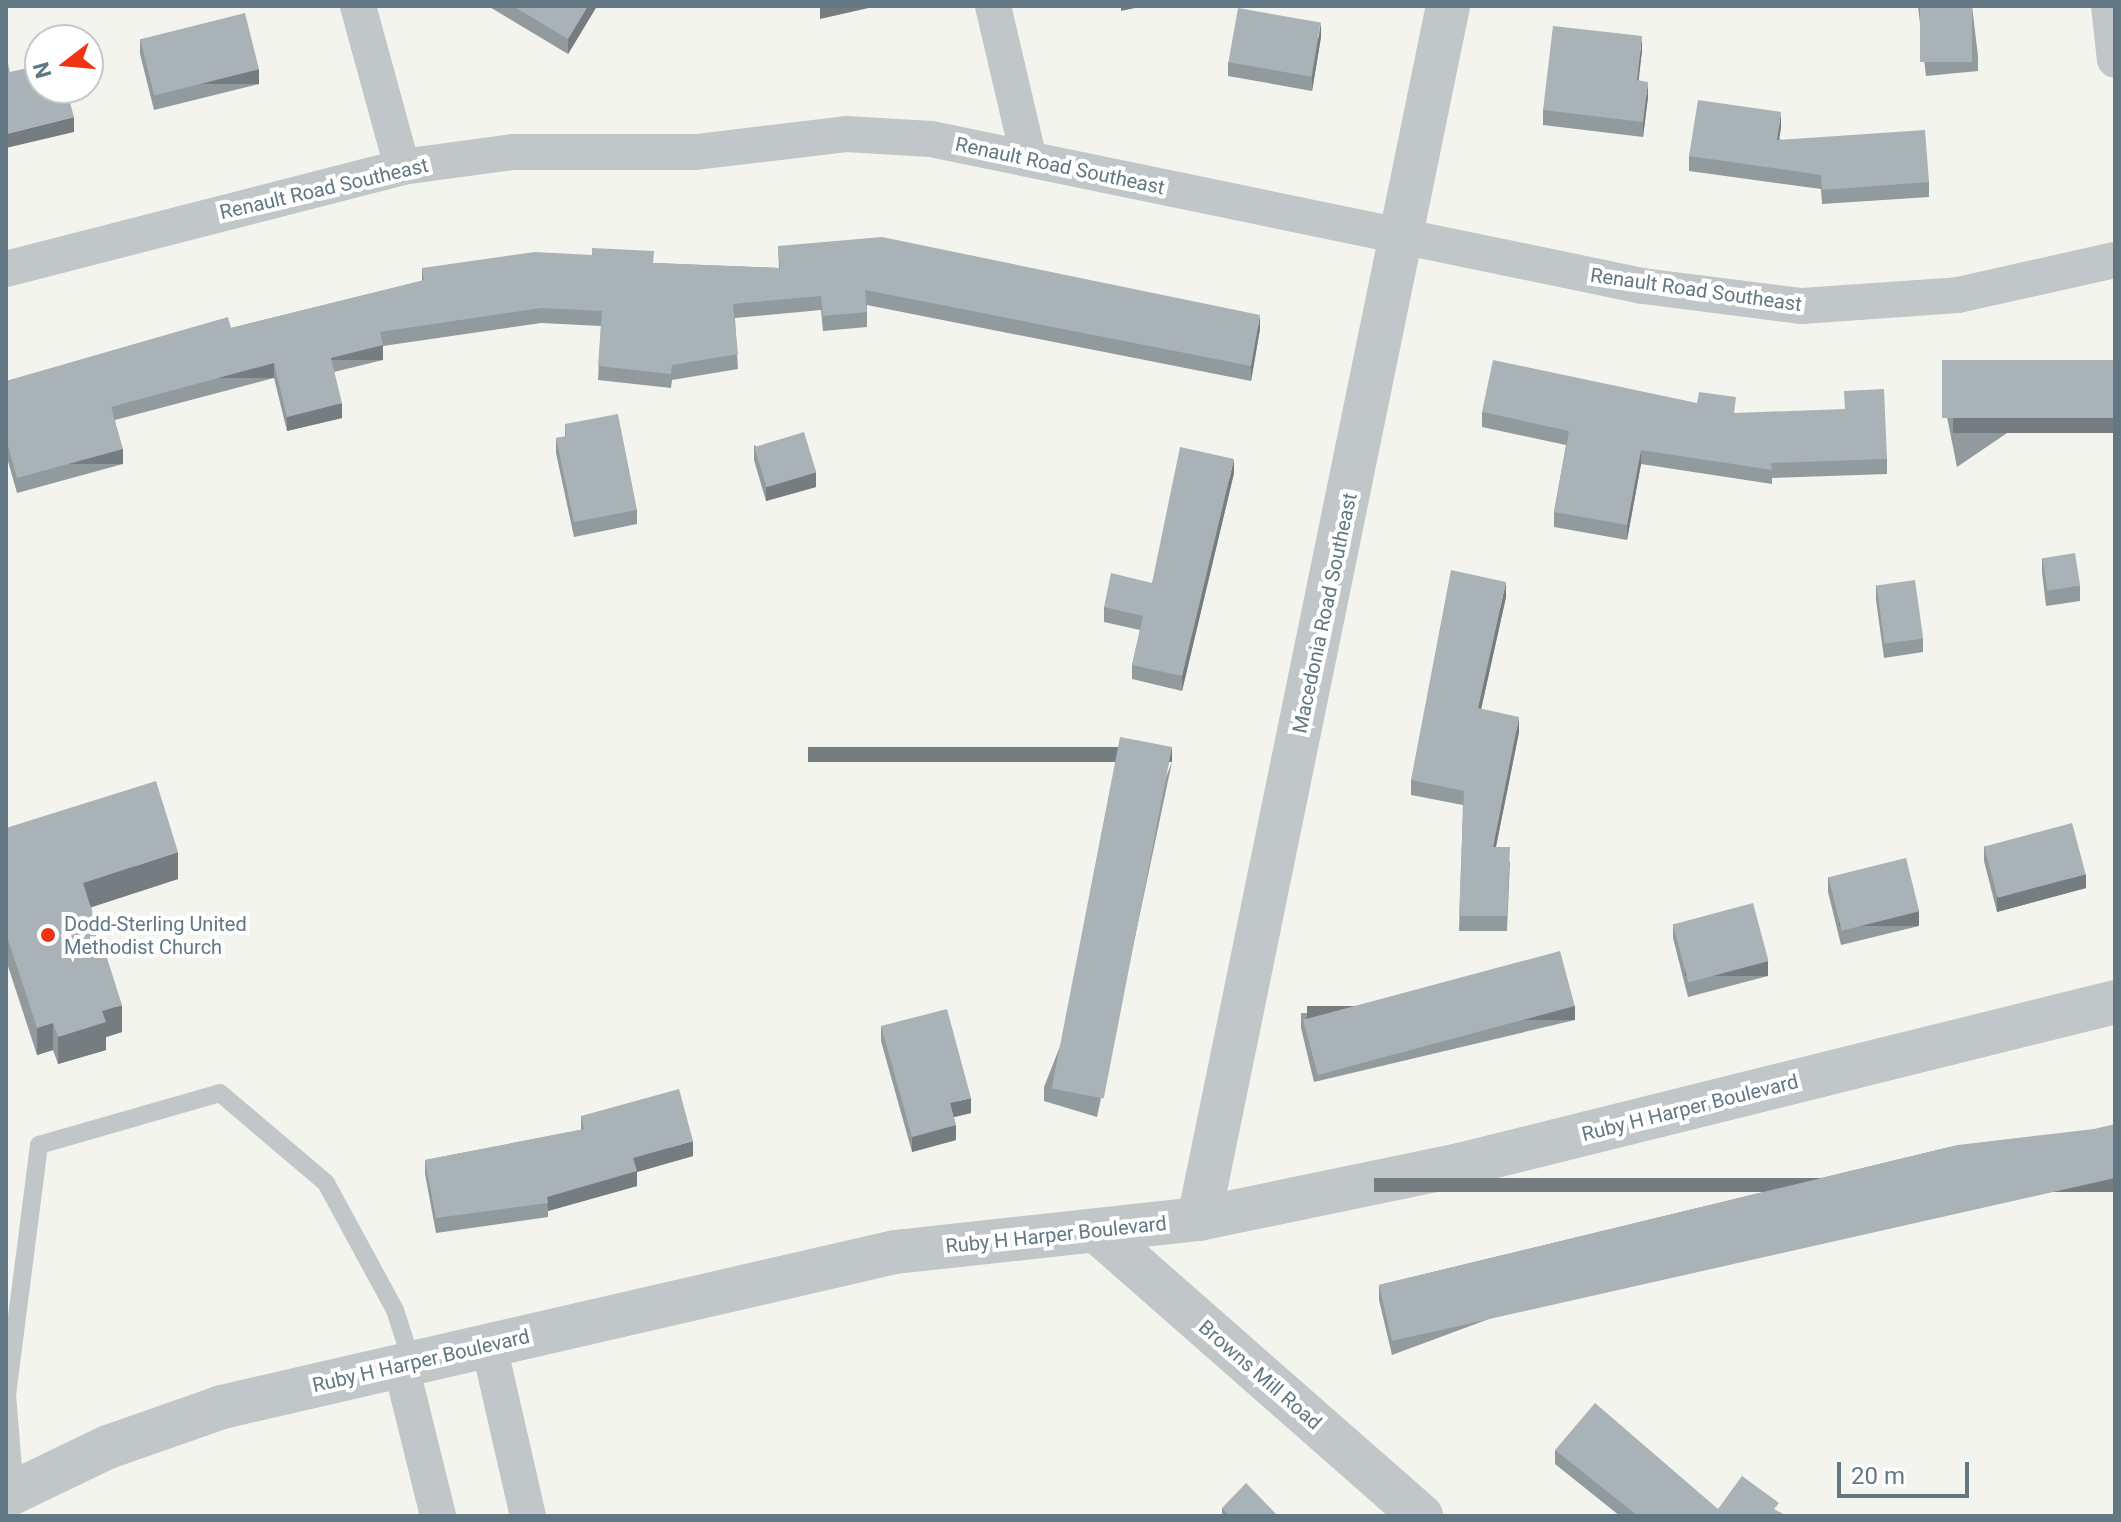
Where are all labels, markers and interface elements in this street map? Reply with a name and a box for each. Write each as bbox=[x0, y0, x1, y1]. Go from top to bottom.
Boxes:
north arrow bbox=[24, 24, 104, 104]
text: N bbox=[28, 59, 57, 81]
street label: Renault Road Southeast bbox=[953, 132, 1167, 200]
street label: Renault Road Southeast bbox=[217, 153, 431, 225]
street label: Renault Road Southeast bbox=[1589, 263, 1803, 317]
street label: Macedonia Road Southeast bbox=[1288, 491, 1362, 735]
place label: Dodd-Sterling United Methodist Church bbox=[64, 912, 247, 959]
marker: Dodd-Sterling United Methodist Church bbox=[39, 926, 57, 944]
street label: Ruby H Harper Boulevard bbox=[1579, 1069, 1801, 1147]
street label: Ruby H Harper Boulevard bbox=[944, 1211, 1168, 1259]
street label: Browns Mill Road bbox=[1194, 1315, 1326, 1435]
street label: Ruby H Harper Boulevard bbox=[310, 1324, 532, 1398]
scale bar bbox=[1841, 1446, 1973, 1496]
text: 20 m bbox=[1851, 1462, 1905, 1490]

